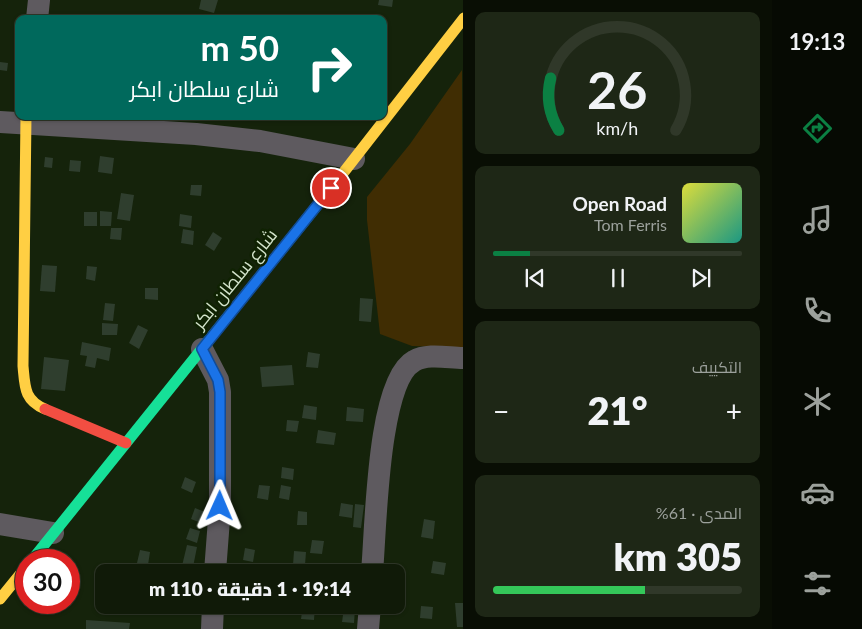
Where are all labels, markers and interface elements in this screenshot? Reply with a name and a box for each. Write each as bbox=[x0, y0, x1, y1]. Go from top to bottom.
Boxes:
text: 50 m bbox=[201, 26, 279, 68]
text: 19:13 bbox=[789, 28, 845, 55]
icon: right bbox=[297, 35, 362, 100]
text: 26 bbox=[587, 58, 648, 120]
text: شارع سلطان ابكر bbox=[130, 75, 279, 102]
icon: directions bbox=[800, 111, 835, 146]
text: km/h bbox=[597, 117, 638, 139]
pin bbox=[310, 167, 352, 209]
icon: arrive bbox=[317, 174, 345, 202]
text: Open Road bbox=[573, 192, 667, 215]
icon: music bbox=[800, 202, 835, 237]
text: Tom Ferris bbox=[594, 215, 667, 234]
street label: شارع سلطان ابكر bbox=[187, 224, 283, 335]
icon: previous bbox=[521, 264, 549, 292]
icon: pause bbox=[604, 264, 632, 292]
icon: next bbox=[687, 264, 715, 292]
icon: phone bbox=[800, 293, 835, 328]
text: التكييف bbox=[692, 357, 742, 376]
icon: climate bbox=[800, 384, 835, 419]
text: 21° bbox=[588, 387, 647, 433]
text: − bbox=[493, 394, 509, 428]
text: + bbox=[726, 394, 742, 428]
icon: car bbox=[800, 475, 835, 510]
position arrow bbox=[193, 479, 245, 531]
text: المدى · 61% bbox=[656, 503, 742, 522]
text: 305 km bbox=[614, 533, 742, 579]
speed limit sign: 30 bbox=[15, 549, 80, 614]
icon: filters bbox=[800, 566, 835, 601]
text: 19:14 · 1 دقيقة · 110 m bbox=[149, 577, 351, 600]

